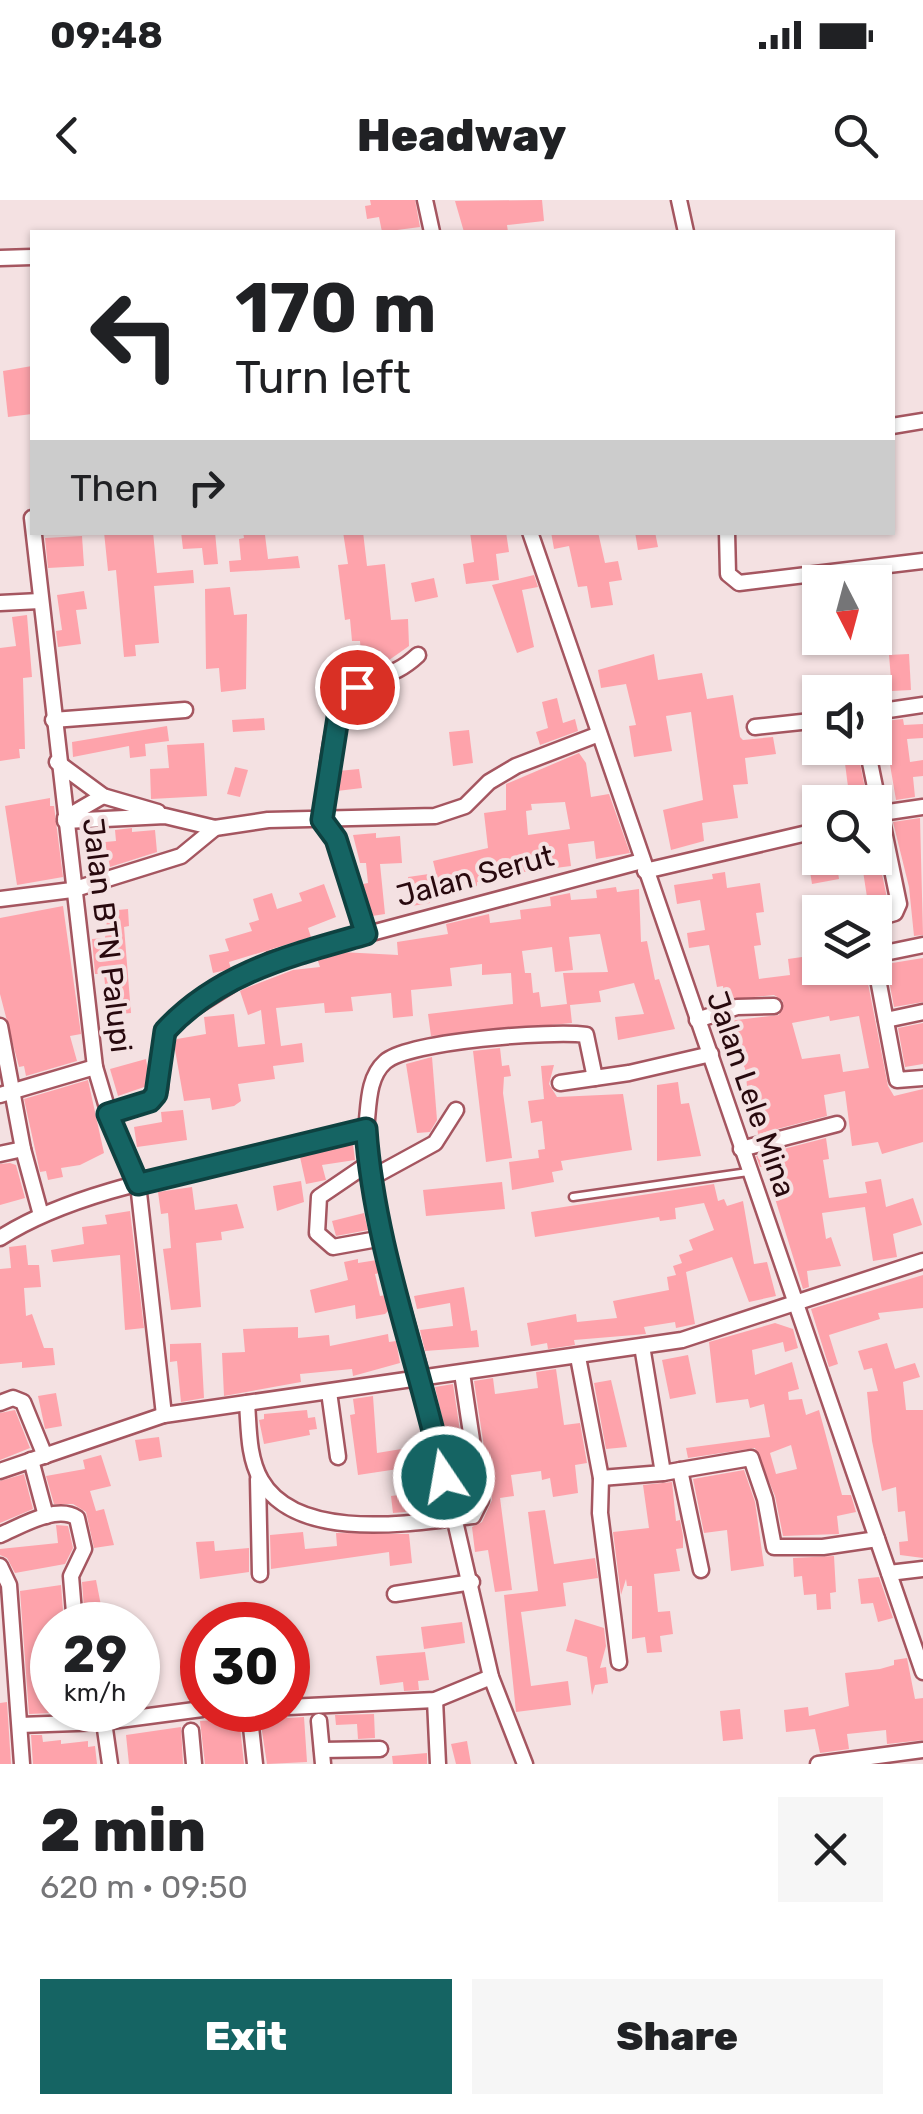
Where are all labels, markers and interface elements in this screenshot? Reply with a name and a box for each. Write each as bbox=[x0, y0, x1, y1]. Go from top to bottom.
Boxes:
text: 09:48 bbox=[50, 12, 163, 58]
icon: back bbox=[40, 108, 95, 163]
icon: search bbox=[828, 108, 883, 163]
text: Headway bbox=[357, 109, 566, 162]
text: 170 m bbox=[235, 267, 437, 350]
icon: left bbox=[70, 270, 200, 400]
text: Turn left bbox=[235, 351, 411, 404]
icon: right bbox=[179, 460, 234, 515]
text: Then bbox=[70, 465, 159, 511]
north arrow bbox=[802, 565, 892, 655]
map controls bbox=[802, 565, 892, 985]
pin bbox=[315, 645, 400, 730]
icon: arrive bbox=[330, 660, 385, 715]
button: sound bbox=[802, 675, 892, 765]
button: search bbox=[802, 785, 892, 875]
street label: Jalan BTN Palupi bbox=[75, 816, 139, 1054]
street label: Jalan Serut bbox=[392, 838, 558, 914]
button: layers bbox=[802, 895, 892, 985]
street label: Jalan Lele Mina bbox=[699, 986, 803, 1202]
position arrow bbox=[392, 1425, 496, 1529]
speed limit sign: 30 bbox=[180, 1602, 310, 1732]
text: 29 bbox=[63, 1625, 127, 1685]
text: km/h bbox=[64, 1678, 126, 1707]
text: 2 min bbox=[40, 1795, 206, 1866]
button: close bbox=[778, 1797, 883, 1902]
text: 620 m · 09:50 bbox=[40, 1868, 248, 1906]
button: Exit bbox=[40, 1979, 452, 2094]
button: Share bbox=[472, 1979, 883, 2094]

